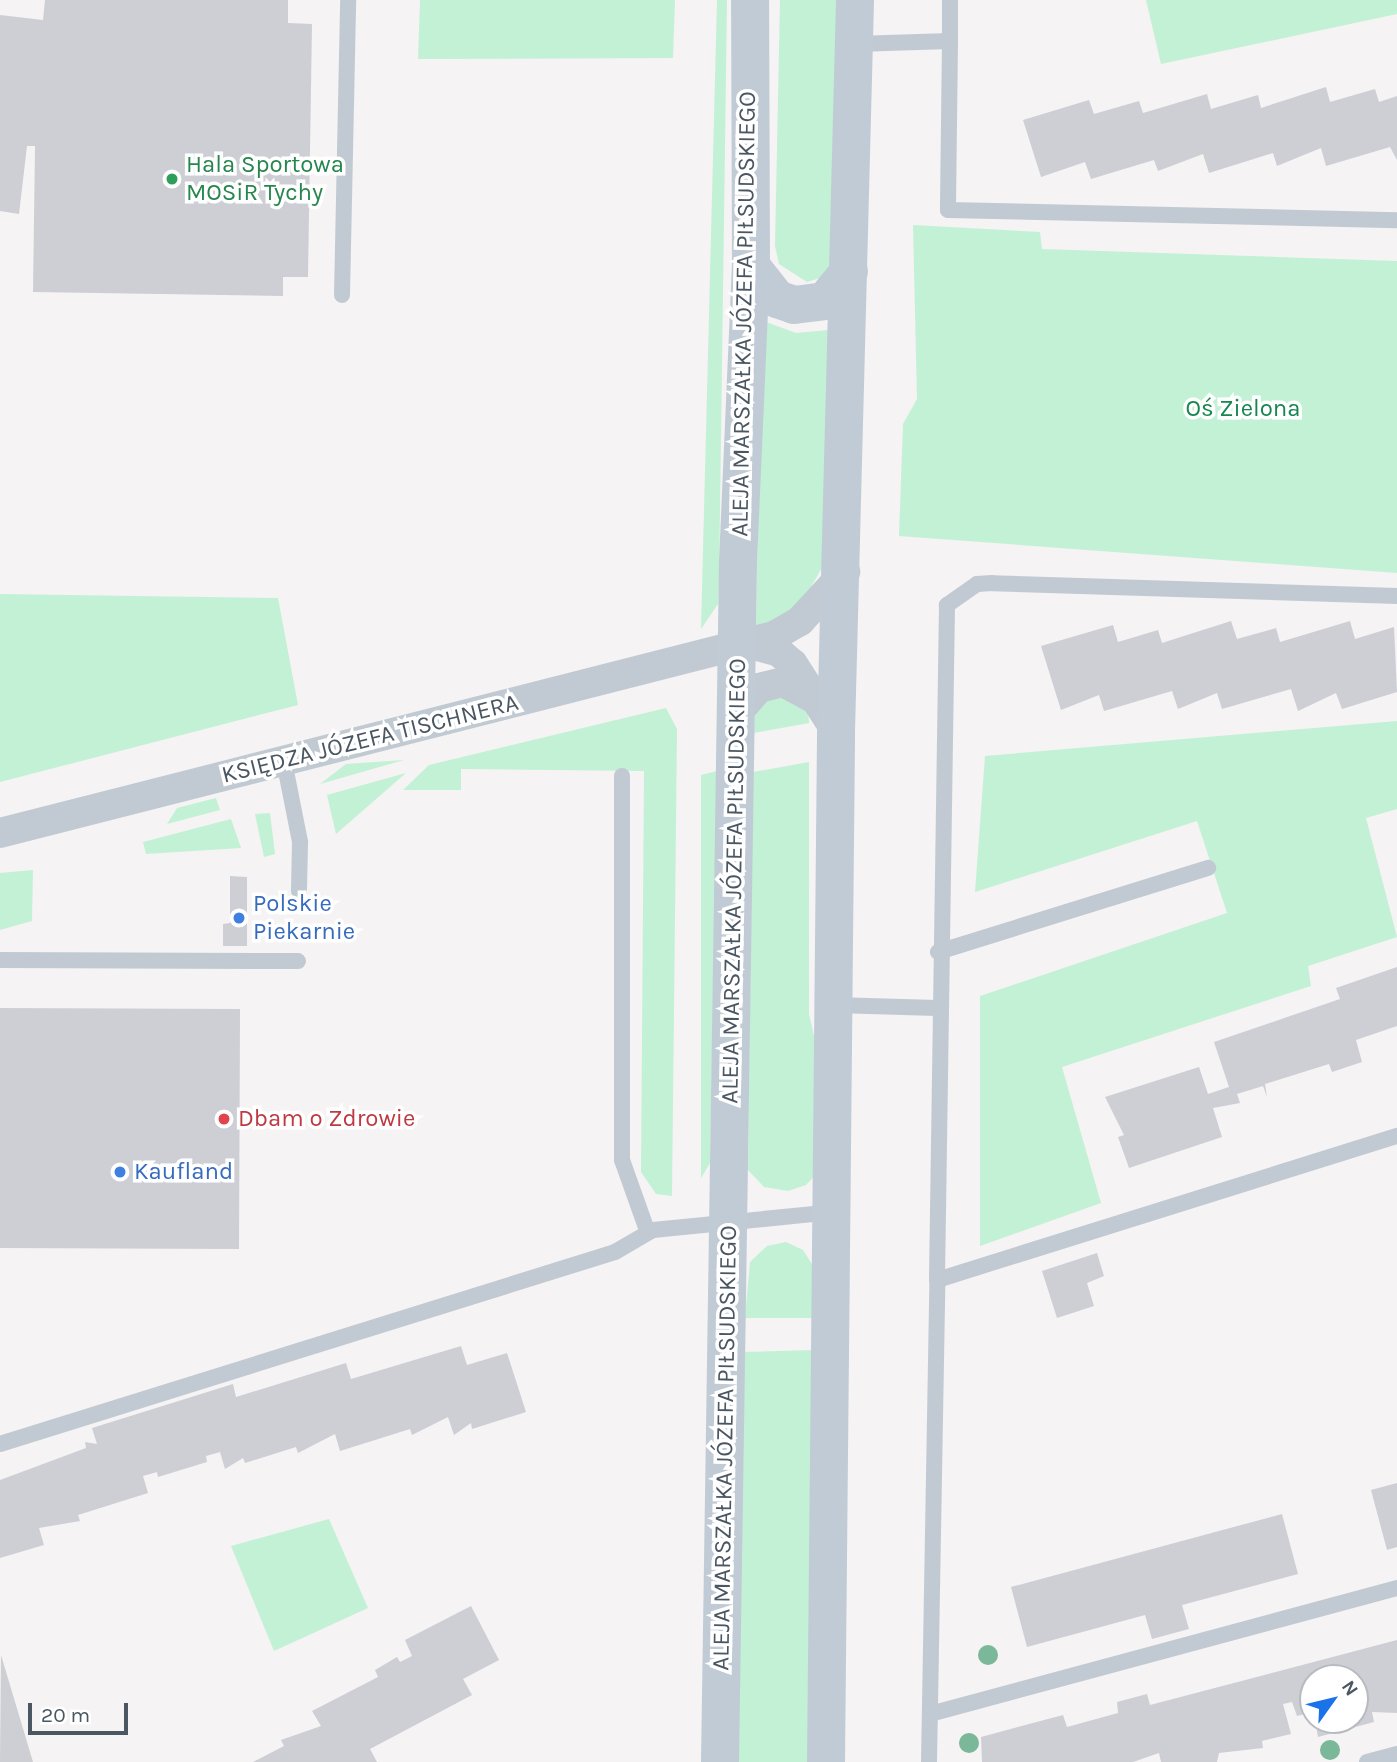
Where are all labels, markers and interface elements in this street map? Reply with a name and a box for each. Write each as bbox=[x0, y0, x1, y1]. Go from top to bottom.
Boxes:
street label: ALEJA MARSZAŁKA JÓZEFA PIŁSUDSKIEGO bbox=[726, 91, 762, 537]
place label: Hala Sportowa MOSiR Tychy bbox=[186, 151, 344, 207]
marker: Hala Sportowa MOSiR Tychy bbox=[164, 171, 180, 187]
park label: Oś Zielona bbox=[1185, 395, 1301, 423]
street label: ALEJA MARSZAŁKA JÓZEFA PIŁSUDSKIEGO bbox=[716, 658, 752, 1104]
street label: KSIĘDZA JÓZEFA TISCHNERA bbox=[219, 688, 521, 790]
place label: Polskie Piekarnie bbox=[253, 890, 355, 946]
marker: Polskie Piekarnie bbox=[231, 910, 247, 926]
place label: Dbam o Zdrowie bbox=[238, 1105, 415, 1133]
marker: Dbam o Zdrowie bbox=[216, 1111, 232, 1127]
place label: Kaufland bbox=[134, 1158, 233, 1186]
marker: Kaufland bbox=[112, 1164, 128, 1180]
street label: ALEJA MARSZAŁKA JÓZEFA PIŁSUDSKIEGO bbox=[707, 1225, 743, 1671]
north arrow bbox=[1299, 1664, 1369, 1734]
text: N bbox=[1337, 1677, 1363, 1700]
scale bar bbox=[32, 1688, 131, 1732]
text: 20 m bbox=[41, 1703, 90, 1727]

